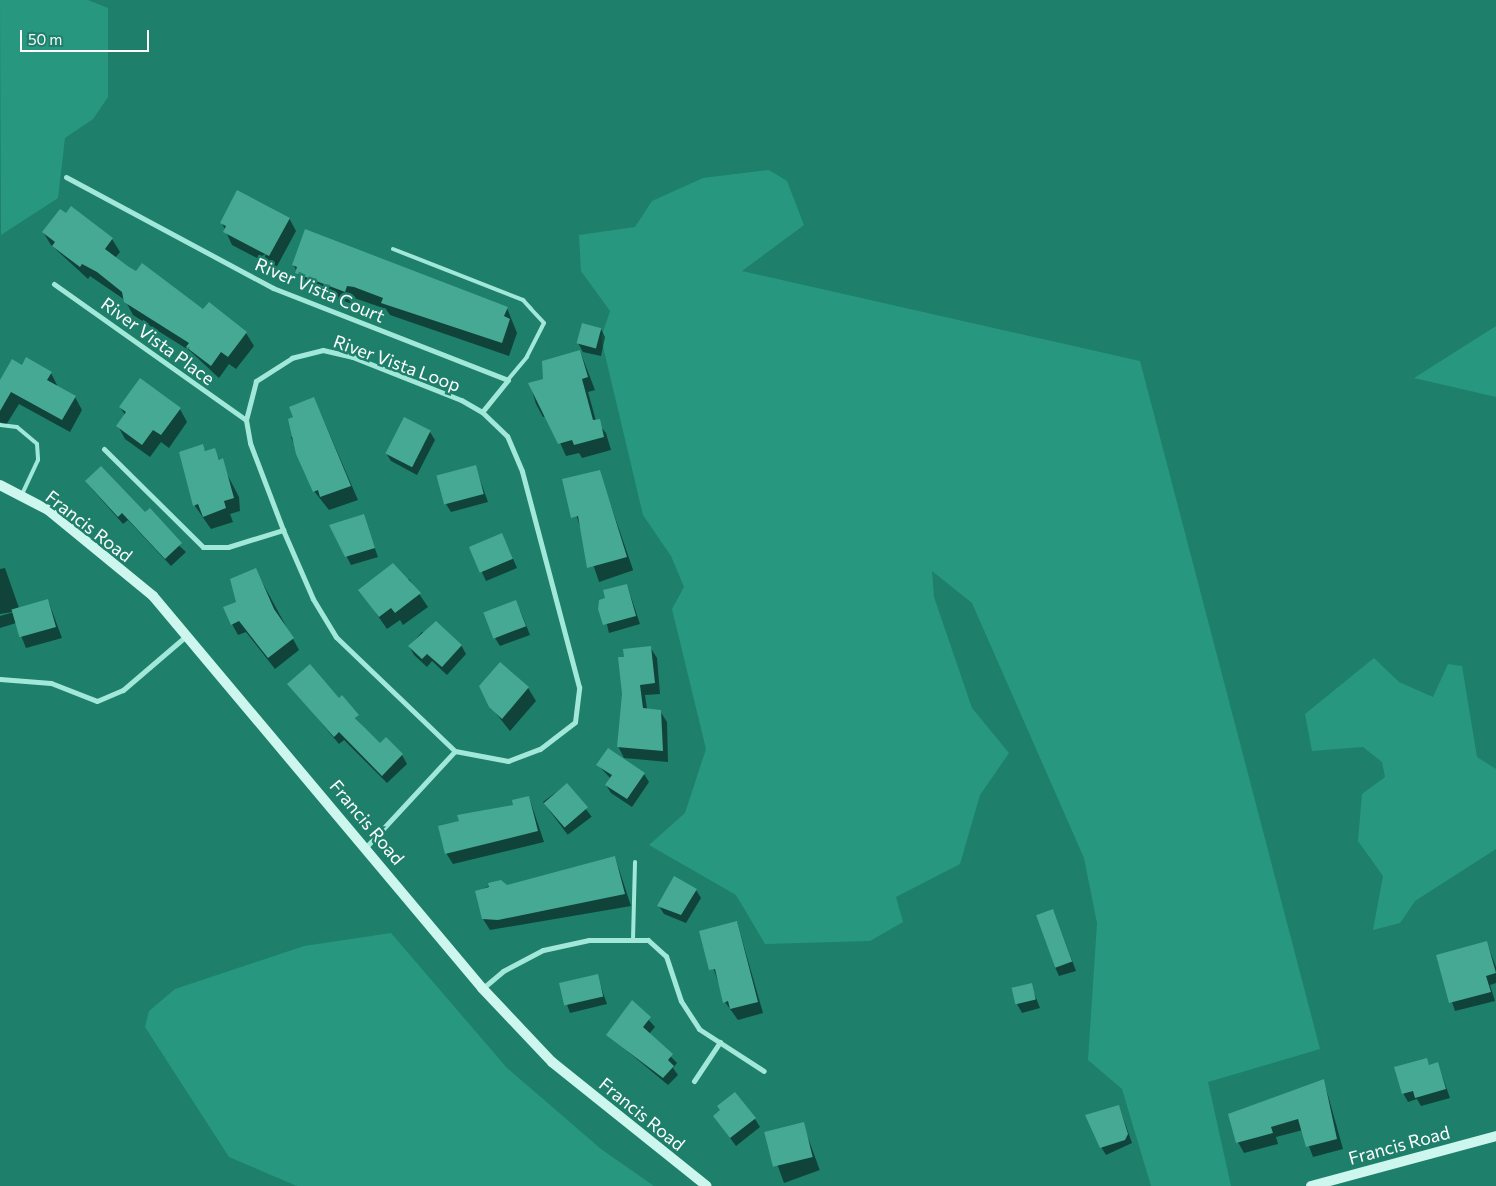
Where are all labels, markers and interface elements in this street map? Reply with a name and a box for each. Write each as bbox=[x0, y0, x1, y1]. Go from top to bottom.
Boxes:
scale bar bbox=[22, 20, 151, 52]
text: 50 m bbox=[28, 30, 62, 48]
street label: River Vista Court bbox=[252, 253, 388, 327]
street label: River Vista Place bbox=[97, 293, 219, 389]
street label: River Vista Loop bbox=[331, 330, 463, 396]
street label: Francis Road bbox=[41, 485, 137, 567]
street label: Francis Road bbox=[325, 775, 409, 869]
street label: Francis Road bbox=[595, 1073, 689, 1155]
street label: Francis Road bbox=[1346, 1121, 1452, 1169]

